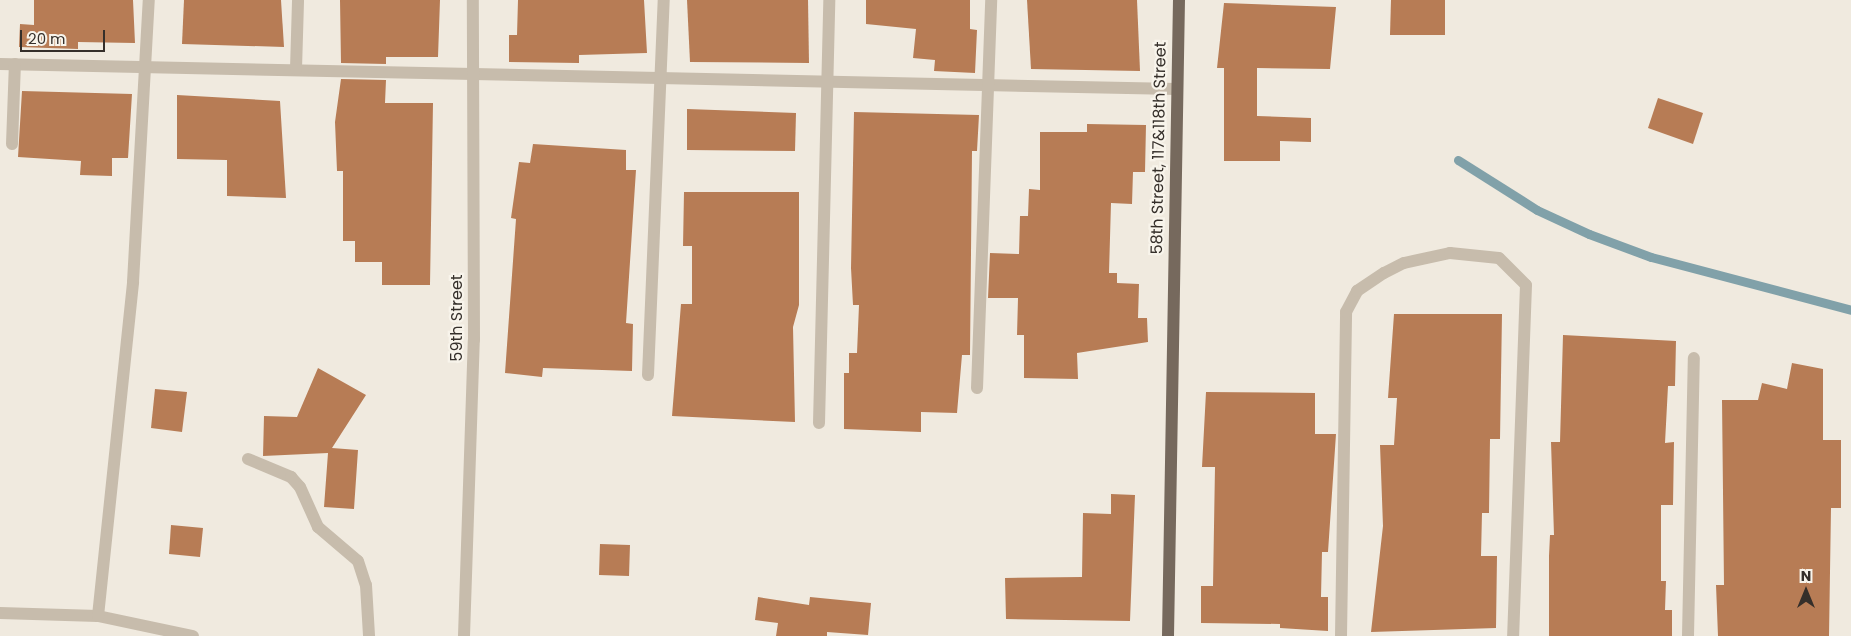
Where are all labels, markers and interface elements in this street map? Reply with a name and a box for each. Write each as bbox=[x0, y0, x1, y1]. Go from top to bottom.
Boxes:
scale bar bbox=[22, 20, 108, 52]
text: 20 m bbox=[28, 28, 66, 49]
street label: 58th Street, 117&118th Street bbox=[1148, 41, 1170, 255]
street label: 59th Street bbox=[447, 274, 467, 362]
north arrow bbox=[1781, 566, 1831, 616]
text: N bbox=[1801, 566, 1811, 586]

